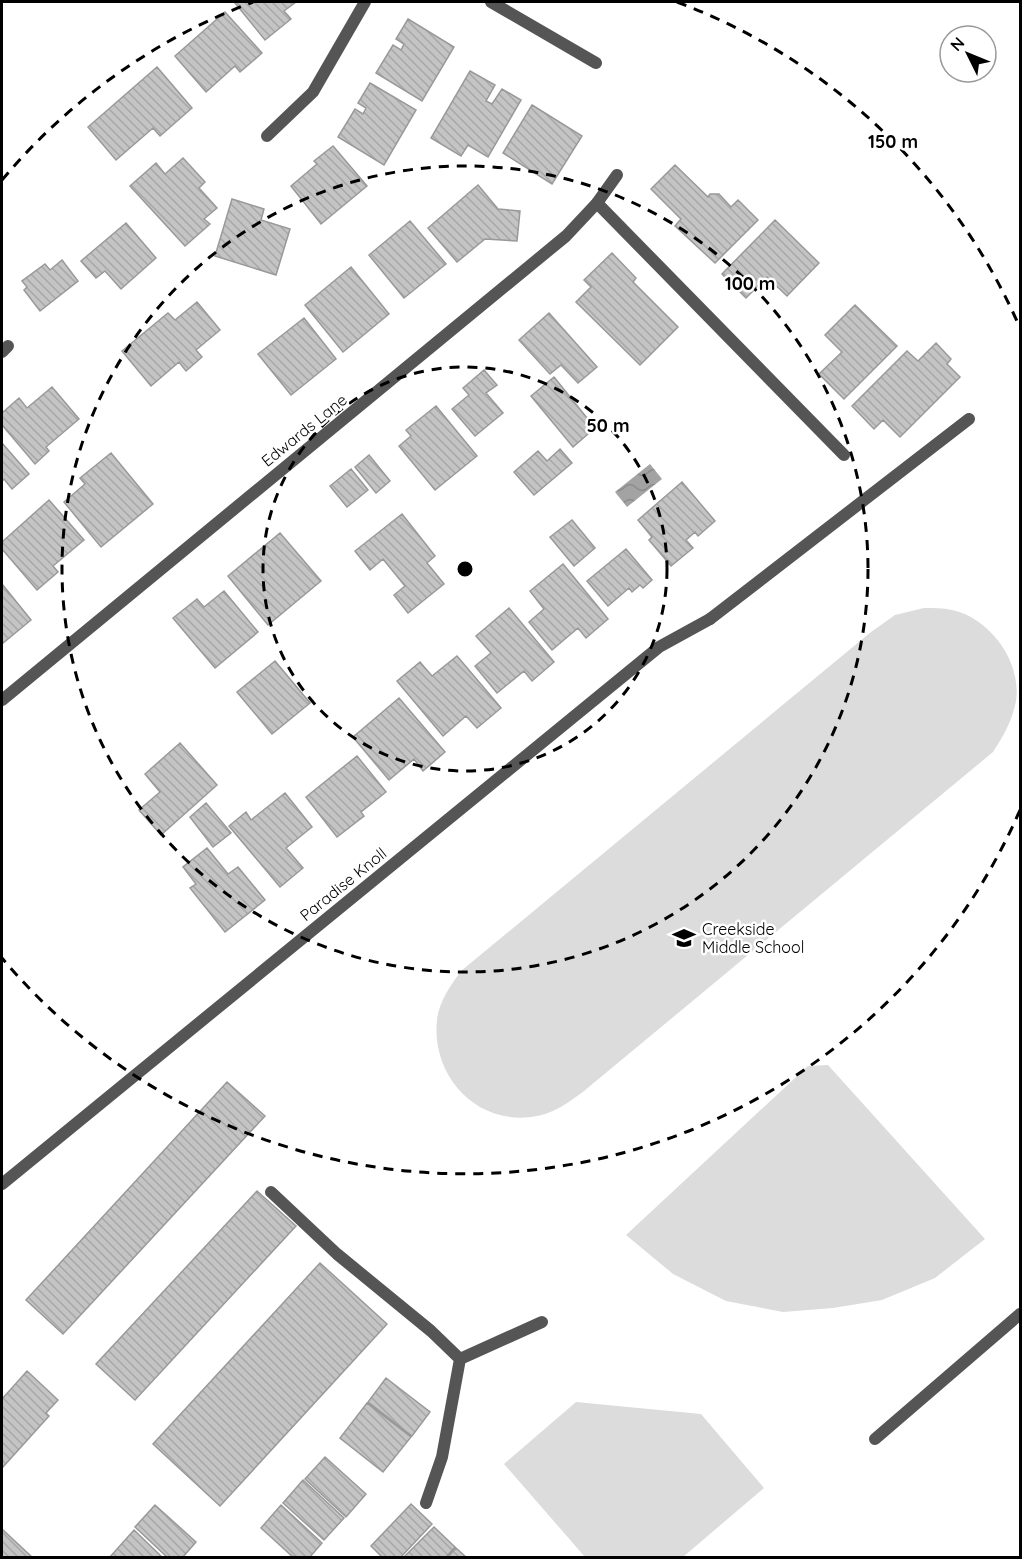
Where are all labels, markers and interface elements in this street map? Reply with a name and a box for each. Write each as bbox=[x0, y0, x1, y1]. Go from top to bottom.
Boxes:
north arrow bbox=[938, 24, 998, 84]
text: N bbox=[946, 33, 968, 55]
text: 150 m bbox=[868, 130, 918, 153]
text: 100 m bbox=[725, 272, 775, 295]
street label: Edwards Lane bbox=[257, 389, 351, 471]
text: 50 m bbox=[586, 414, 630, 437]
centre of rings bbox=[455, 559, 475, 579]
street label: Paradise Knoll bbox=[296, 843, 390, 925]
place label: Creekside Middle School bbox=[702, 919, 804, 957]
school or university icon: Creekside Middle School bbox=[671, 925, 697, 951]

